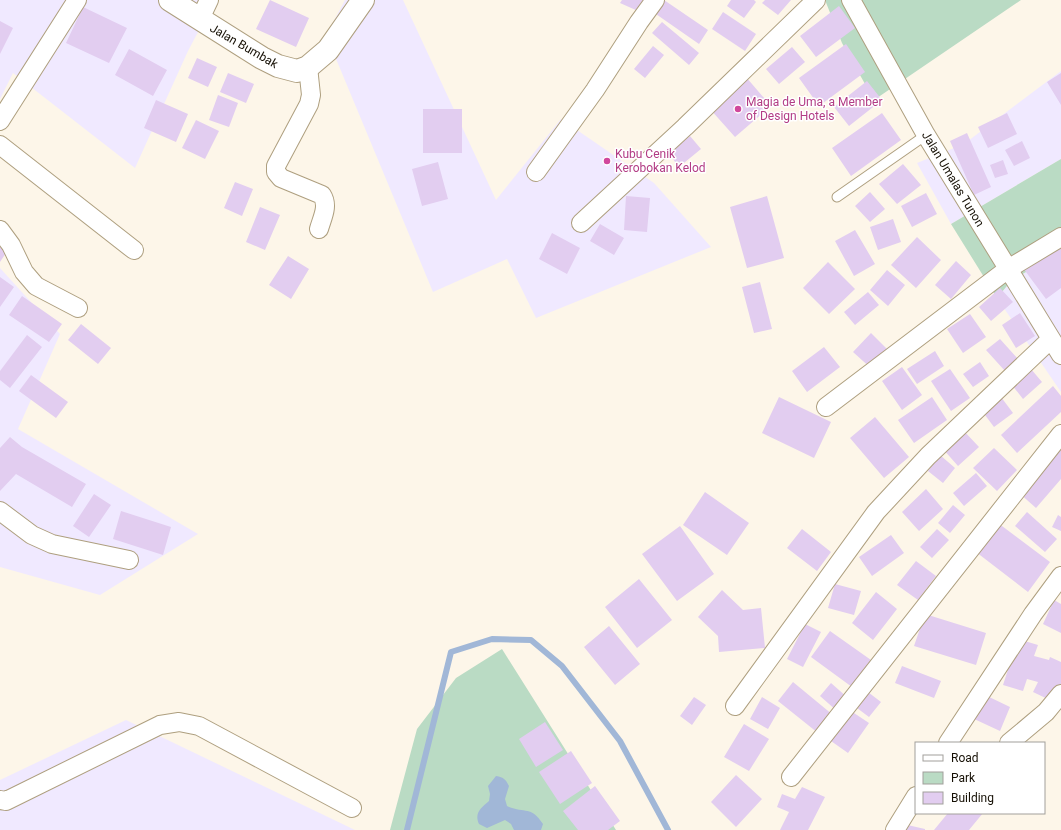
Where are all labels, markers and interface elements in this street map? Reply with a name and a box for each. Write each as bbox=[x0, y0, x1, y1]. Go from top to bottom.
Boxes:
street label: Jalan Bumbak bbox=[208, 21, 281, 72]
place label: Magia de Uma, a Member of Design Hotels bbox=[746, 95, 882, 123]
marker: Magia de Uma, a Member of Design Hotels bbox=[733, 104, 743, 114]
street label: Jalan Umalas Tunon bbox=[919, 129, 987, 229]
place label: Kubu Cenik Kerobokan Kelod bbox=[615, 147, 706, 175]
marker: Kubu Cenik Kerobokan Kelod bbox=[602, 156, 612, 166]
legend bbox=[915, 742, 1045, 814]
text: Road bbox=[951, 751, 979, 765]
text: Park bbox=[951, 771, 976, 785]
text: Building bbox=[951, 791, 994, 805]

